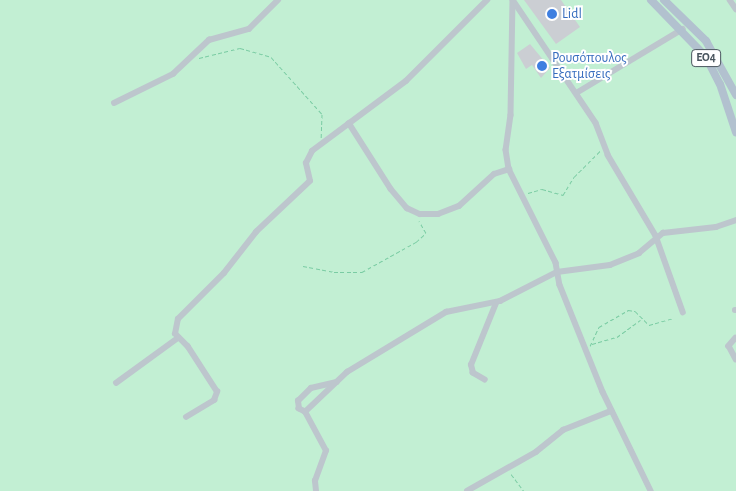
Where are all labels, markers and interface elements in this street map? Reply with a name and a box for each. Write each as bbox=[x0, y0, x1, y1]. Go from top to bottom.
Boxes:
place label: Lidl bbox=[562, 6, 582, 22]
marker: Lidl bbox=[546, 8, 558, 20]
road number: ΕΟ4 bbox=[691, 48, 721, 68]
place label: Ρουσόπουλος Εξατμίσεις bbox=[552, 50, 627, 82]
marker: Ρουσόπουλος Εξατμίσεις bbox=[536, 60, 548, 72]

